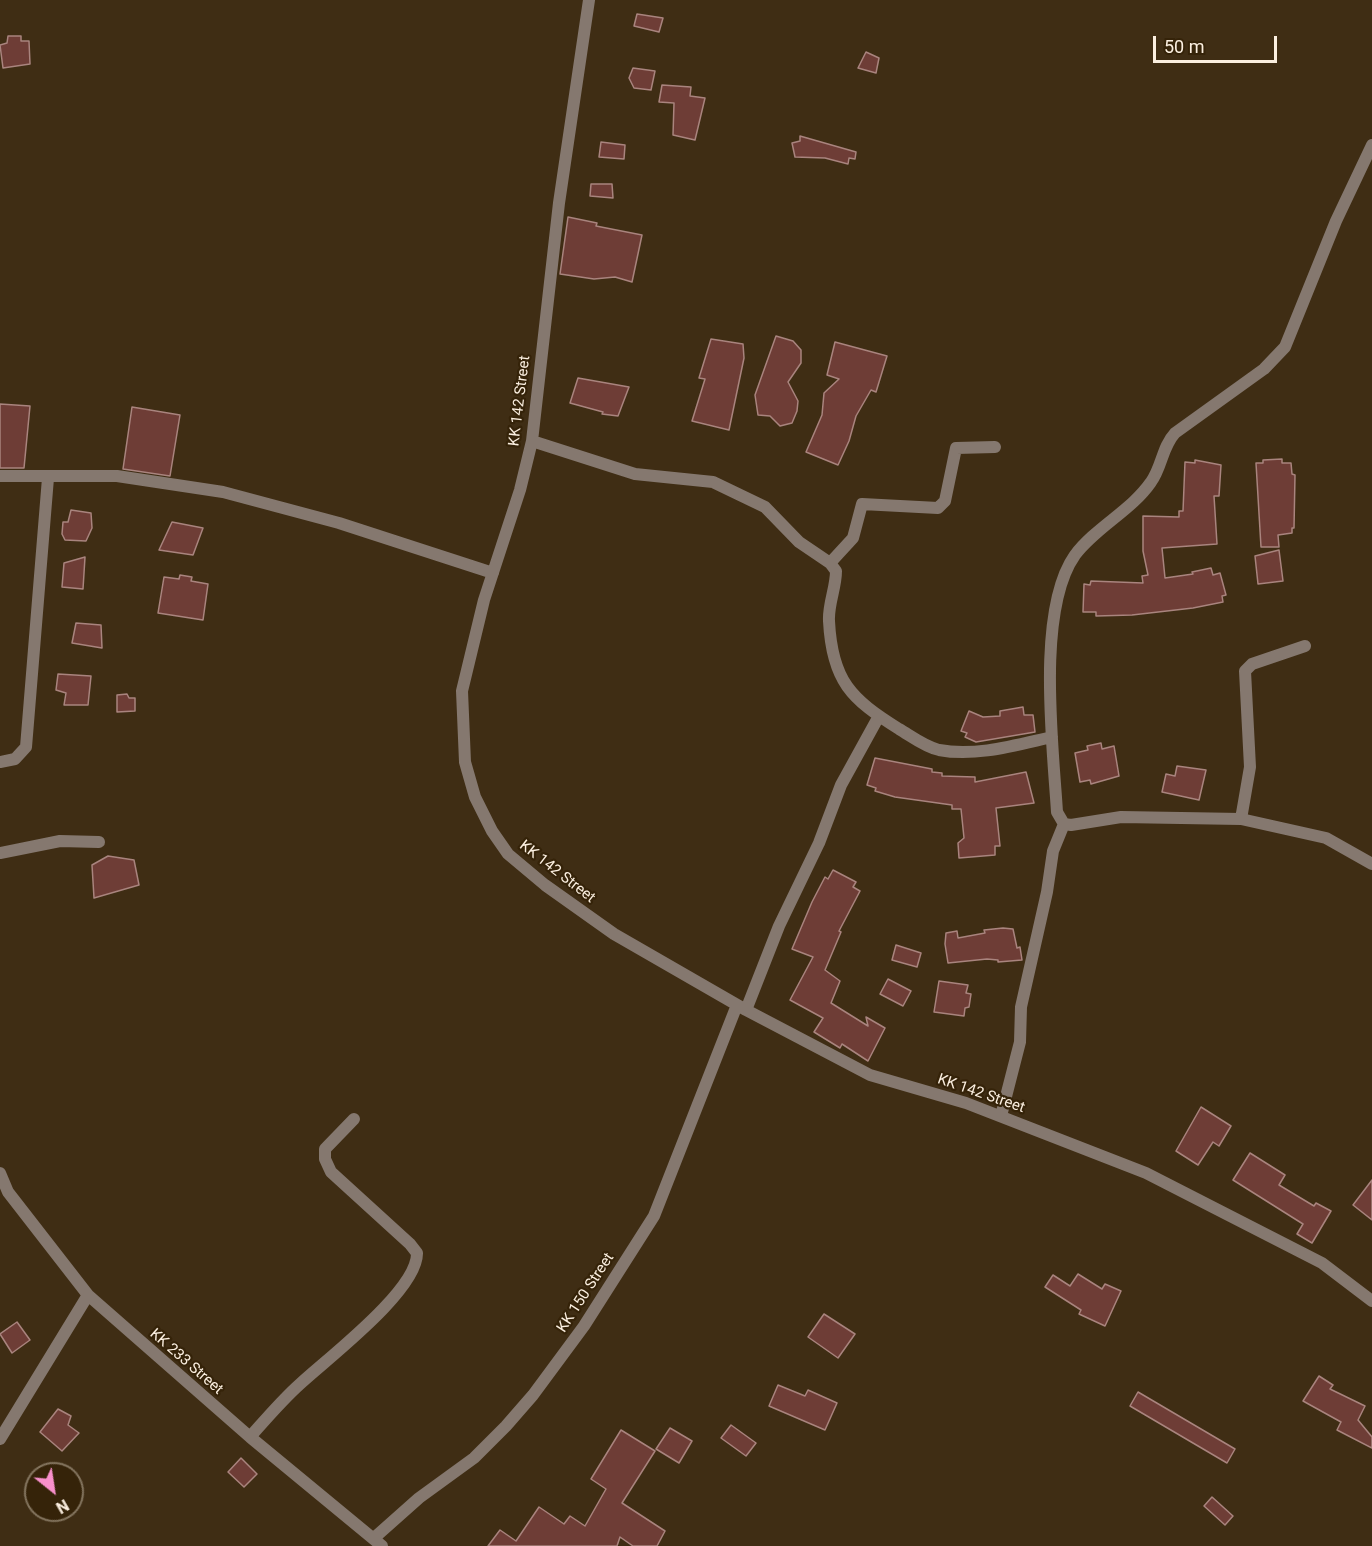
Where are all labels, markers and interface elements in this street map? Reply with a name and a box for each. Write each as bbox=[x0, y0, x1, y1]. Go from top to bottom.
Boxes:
scale bar bbox=[1156, 24, 1280, 62]
text: 50 m bbox=[1164, 36, 1204, 57]
street label: KK 142 Street bbox=[506, 355, 534, 447]
street label: KK 142 Street bbox=[516, 837, 598, 907]
street label: KK 142 Street bbox=[935, 1071, 1027, 1117]
street label: KK 150 Street bbox=[554, 1250, 618, 1336]
street label: KK 233 Street bbox=[146, 1325, 226, 1399]
north arrow bbox=[24, 1462, 84, 1522]
text: N bbox=[53, 1495, 72, 1517]

